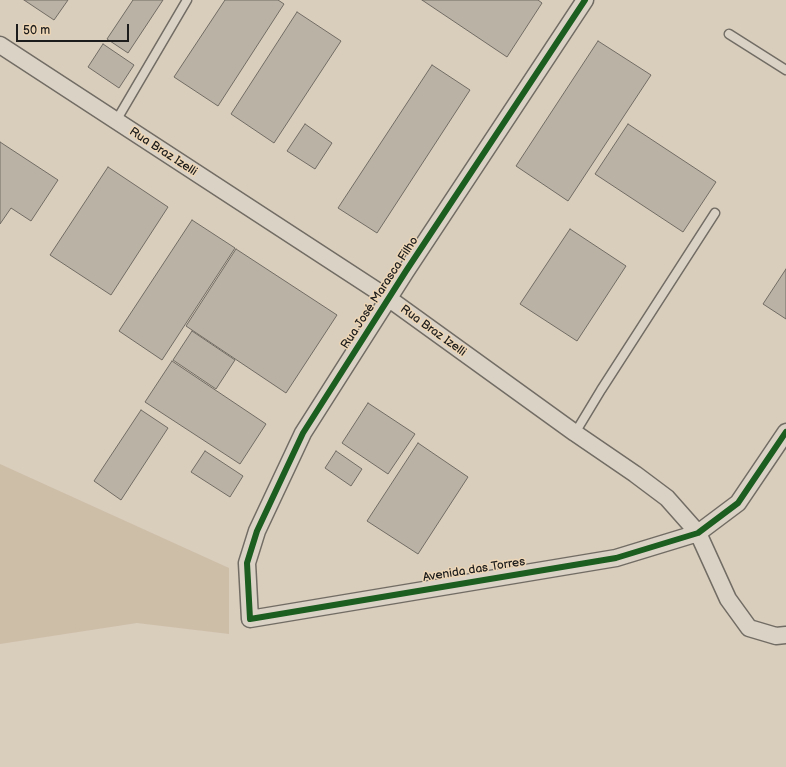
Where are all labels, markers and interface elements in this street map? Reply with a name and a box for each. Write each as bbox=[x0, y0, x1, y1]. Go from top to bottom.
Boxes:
scale bar bbox=[18, 16, 131, 42]
text: 50 m bbox=[23, 23, 50, 38]
street label: Rua Braz Izelli bbox=[126, 125, 200, 179]
street label: Rua José Marasca Filho bbox=[338, 234, 422, 352]
street label: Rua Braz Izelli bbox=[397, 302, 469, 360]
street label: Avenida das Torres bbox=[422, 555, 526, 585]

